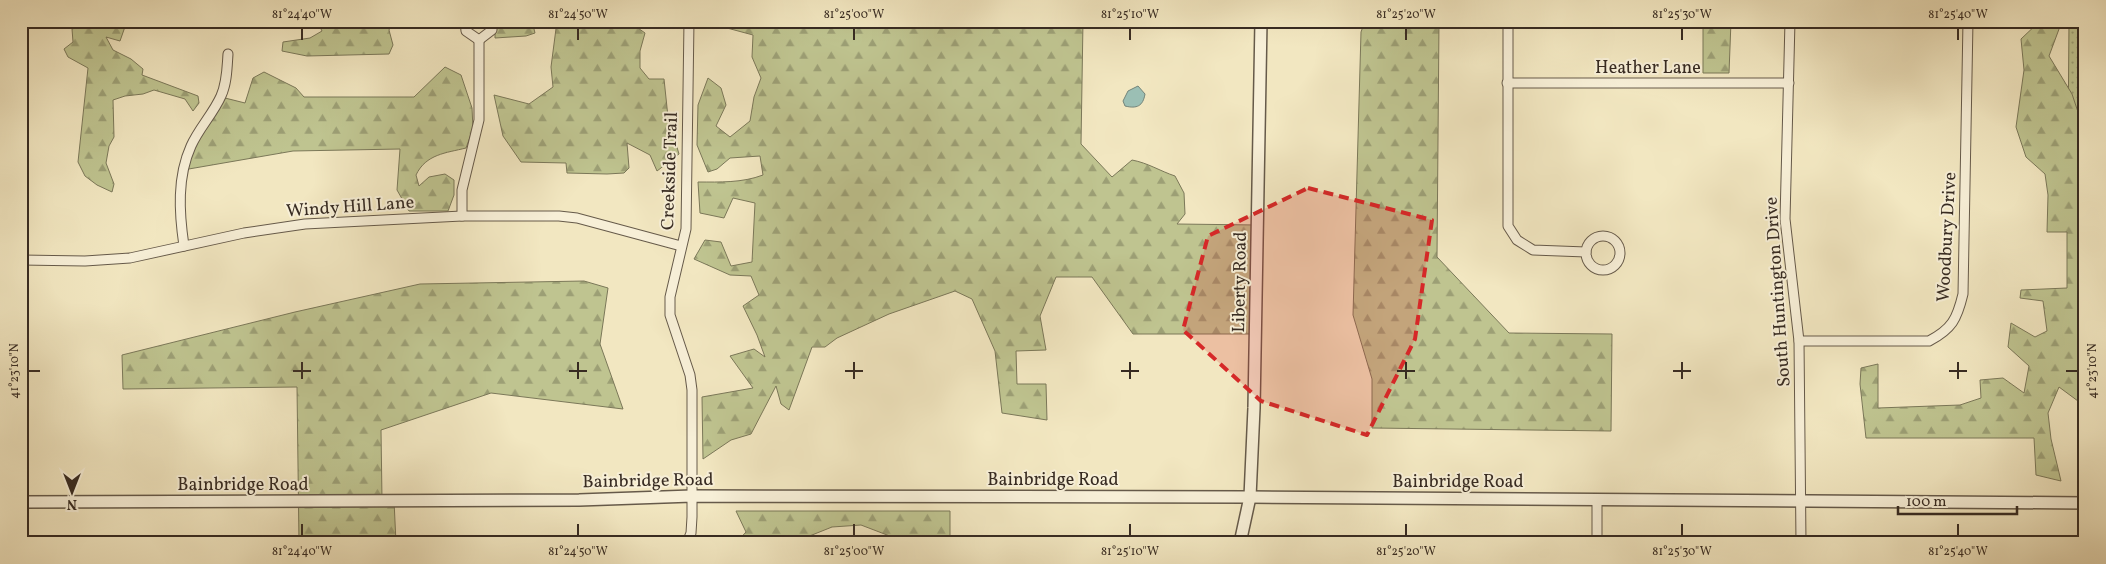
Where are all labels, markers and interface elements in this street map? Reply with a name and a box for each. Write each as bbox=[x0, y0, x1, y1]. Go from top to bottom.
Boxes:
text: 81°24'40"W bbox=[272, 7, 332, 23]
text: 81°24'50"W bbox=[548, 7, 608, 23]
text: 81°25'00"W bbox=[824, 7, 884, 23]
text: 81°25'10"W bbox=[1101, 7, 1159, 23]
text: 81°25'20"W bbox=[1376, 7, 1436, 23]
text: 81°25'30"W bbox=[1652, 7, 1712, 23]
text: 81°25'40"W bbox=[1928, 7, 1988, 23]
street label: Heather Lane bbox=[1595, 56, 1701, 81]
street label: Creekside Trail bbox=[656, 112, 685, 231]
street label: Woodbury Drive bbox=[1932, 171, 1963, 303]
street label: Windy Hill Lane bbox=[285, 191, 415, 224]
street label: South Huntington Drive bbox=[1759, 196, 1798, 388]
street label: Liberty Road bbox=[1227, 231, 1254, 333]
text: 41°23'10"N bbox=[7, 343, 23, 399]
text: 41°23'10"N bbox=[2085, 343, 2101, 399]
north arrow bbox=[48, 466, 98, 516]
street label: Bainbridge Road bbox=[582, 468, 714, 495]
street label: Bainbridge Road bbox=[987, 468, 1119, 493]
street label: Bainbridge Road bbox=[1392, 470, 1524, 495]
street label: Bainbridge Road bbox=[177, 473, 309, 498]
scale bar bbox=[1898, 484, 2017, 516]
text: 100 m bbox=[1906, 492, 1946, 513]
text: N bbox=[67, 494, 77, 513]
text: 81°24'40"W bbox=[272, 544, 332, 560]
text: 81°24'50"W bbox=[548, 544, 608, 560]
text: 81°25'00"W bbox=[824, 544, 884, 560]
text: 81°25'10"W bbox=[1101, 544, 1159, 560]
text: 81°25'20"W bbox=[1376, 544, 1436, 560]
text: 81°25'30"W bbox=[1652, 544, 1712, 560]
text: 81°25'40"W bbox=[1928, 544, 1988, 560]

